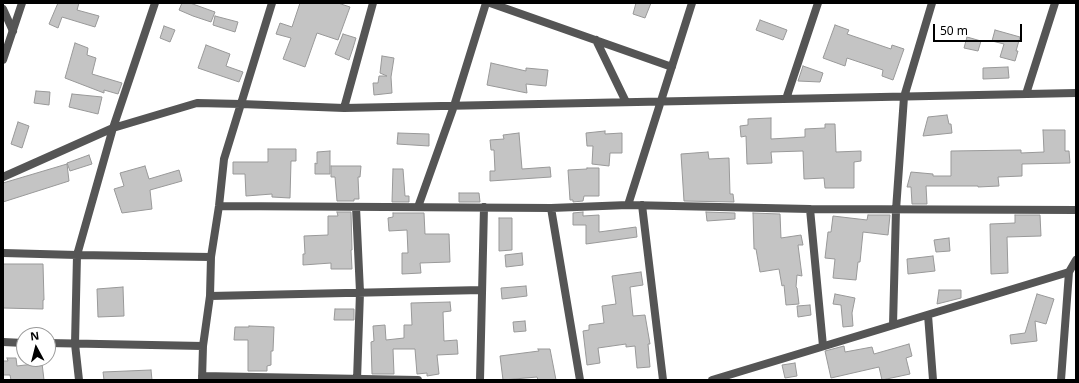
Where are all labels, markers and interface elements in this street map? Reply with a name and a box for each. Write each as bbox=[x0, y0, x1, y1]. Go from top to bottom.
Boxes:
scale bar bbox=[935, 16, 1024, 42]
text: 50 m bbox=[940, 22, 968, 39]
north arrow bbox=[16, 327, 56, 367]
text: N bbox=[29, 328, 40, 344]

